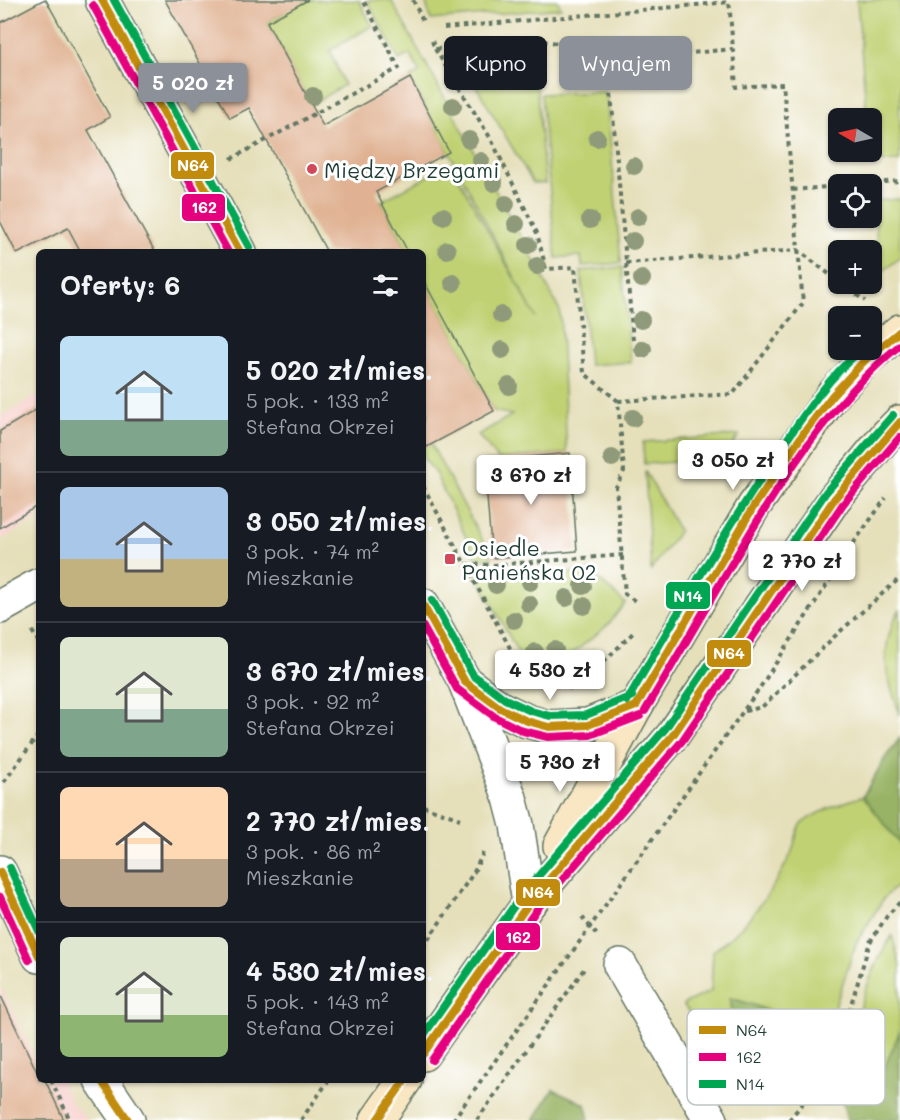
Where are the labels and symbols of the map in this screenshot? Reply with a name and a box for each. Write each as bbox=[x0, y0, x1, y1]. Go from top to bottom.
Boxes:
pin: 5 020 zł bbox=[131, 63, 255, 114]
north arrow bbox=[828, 108, 882, 162]
line badge: N64 bbox=[170, 151, 215, 180]
text: N64 bbox=[177, 154, 209, 175]
place label: Między Brzegami bbox=[324, 156, 500, 183]
marker: Między Brzegami bbox=[305, 162, 319, 176]
line badge: 162 bbox=[181, 193, 226, 222]
text: 162 bbox=[191, 196, 217, 217]
pin: 3 050 zł bbox=[671, 440, 795, 491]
pin: 3 670 zł bbox=[469, 455, 593, 506]
place label: Osiedle Panieńska 02 bbox=[462, 534, 596, 585]
pin: 2 770 zł bbox=[740, 541, 864, 592]
marker: Osiedle Panieńska 02 bbox=[443, 552, 457, 566]
line badge: N14 bbox=[665, 581, 711, 610]
text: N14 bbox=[673, 585, 703, 606]
line badge: N64 bbox=[706, 639, 752, 668]
text: N64 bbox=[713, 642, 745, 663]
pin: 4 530 zł bbox=[488, 650, 612, 701]
pin: 5 730 zł bbox=[498, 742, 622, 793]
line badge: N64 bbox=[515, 878, 561, 907]
text: N64 bbox=[522, 881, 554, 902]
line badge: 162 bbox=[495, 922, 541, 951]
text: 162 bbox=[505, 926, 531, 947]
legend bbox=[687, 1009, 885, 1105]
text: N64 bbox=[736, 1019, 767, 1040]
text: 162 bbox=[736, 1046, 762, 1067]
text: N14 bbox=[736, 1073, 765, 1094]

